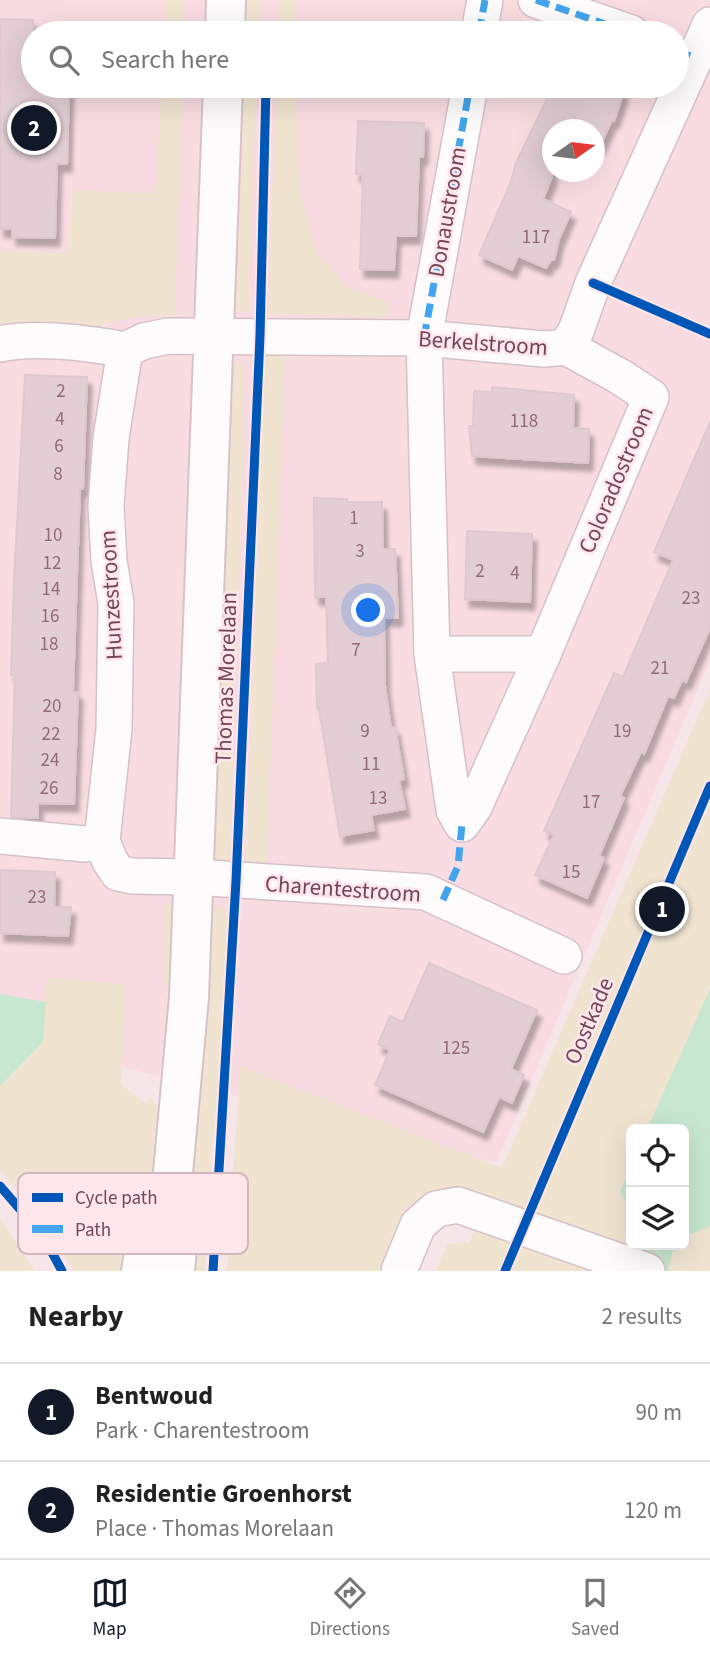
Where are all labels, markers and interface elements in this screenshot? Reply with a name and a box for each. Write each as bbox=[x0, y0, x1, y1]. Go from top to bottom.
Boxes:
search box bbox=[21, 21, 689, 98]
icon: search bbox=[45, 41, 83, 79]
text: Search here bbox=[101, 41, 229, 78]
pin: 2 bbox=[11, 102, 57, 154]
north arrow bbox=[542, 119, 605, 182]
street label: Donaustroom bbox=[419, 144, 475, 280]
house number: 117 bbox=[522, 224, 550, 251]
street label: Berkelstroom bbox=[417, 322, 549, 364]
house number: 2 bbox=[56, 378, 66, 405]
street label: Coloradostroom bbox=[570, 401, 662, 559]
house number: 4 bbox=[55, 406, 65, 433]
house number: 118 bbox=[510, 408, 538, 435]
house number: 6 bbox=[54, 433, 64, 460]
house number: 8 bbox=[53, 461, 63, 488]
house number: 1 bbox=[349, 505, 359, 532]
house number: 10 bbox=[44, 522, 62, 549]
street label: Hunzestroom bbox=[91, 529, 131, 661]
house number: 3 bbox=[355, 538, 365, 565]
house number: 12 bbox=[43, 550, 61, 577]
house number: 2 bbox=[475, 558, 485, 585]
house number: 4 bbox=[510, 560, 520, 587]
house number: 14 bbox=[42, 576, 60, 603]
house number: 23 bbox=[682, 585, 700, 612]
street label: Thomas Morelaan bbox=[207, 591, 245, 765]
your location bbox=[351, 593, 385, 627]
house number: 16 bbox=[41, 603, 59, 630]
house number: 18 bbox=[40, 631, 58, 658]
house number: 7 bbox=[351, 637, 361, 664]
house number: 21 bbox=[651, 655, 669, 682]
house number: 20 bbox=[43, 693, 61, 720]
house number: 9 bbox=[360, 718, 370, 745]
house number: 19 bbox=[613, 718, 631, 745]
house number: 22 bbox=[42, 721, 60, 748]
house number: 24 bbox=[41, 747, 59, 774]
house number: 11 bbox=[362, 751, 380, 778]
house number: 26 bbox=[40, 775, 58, 802]
house number: 13 bbox=[369, 785, 387, 812]
house number: 17 bbox=[582, 789, 600, 816]
house number: 15 bbox=[562, 859, 580, 886]
street label: Charentestroom bbox=[264, 867, 422, 911]
pin: 1 bbox=[639, 883, 685, 935]
house number: 23 bbox=[28, 884, 46, 911]
street label: Oostkade bbox=[556, 972, 622, 1070]
house number: 125 bbox=[442, 1035, 470, 1062]
map controls bbox=[626, 1124, 689, 1250]
button: locate bbox=[626, 1124, 689, 1187]
legend bbox=[18, 1173, 248, 1254]
text: Cycle path bbox=[75, 1185, 157, 1212]
button: layers bbox=[626, 1187, 689, 1250]
text: Path bbox=[75, 1217, 111, 1244]
text: Nearby bbox=[28, 1295, 123, 1338]
text: 2 results bbox=[602, 1300, 682, 1333]
text: Bentwoud bbox=[95, 1377, 213, 1414]
text: 1 bbox=[45, 1396, 57, 1429]
text: 90 m bbox=[635, 1396, 682, 1429]
text: Park · Charentestroom bbox=[95, 1414, 309, 1447]
text: Residentie Groenhorst bbox=[95, 1475, 352, 1512]
text: 2 bbox=[45, 1494, 57, 1527]
text: 120 m bbox=[624, 1494, 682, 1527]
text: Place · Thomas Morelaan bbox=[95, 1512, 334, 1545]
tab: Map bbox=[91, 1574, 129, 1643]
tab: Directions bbox=[310, 1574, 390, 1643]
tab: Saved bbox=[571, 1574, 619, 1643]

